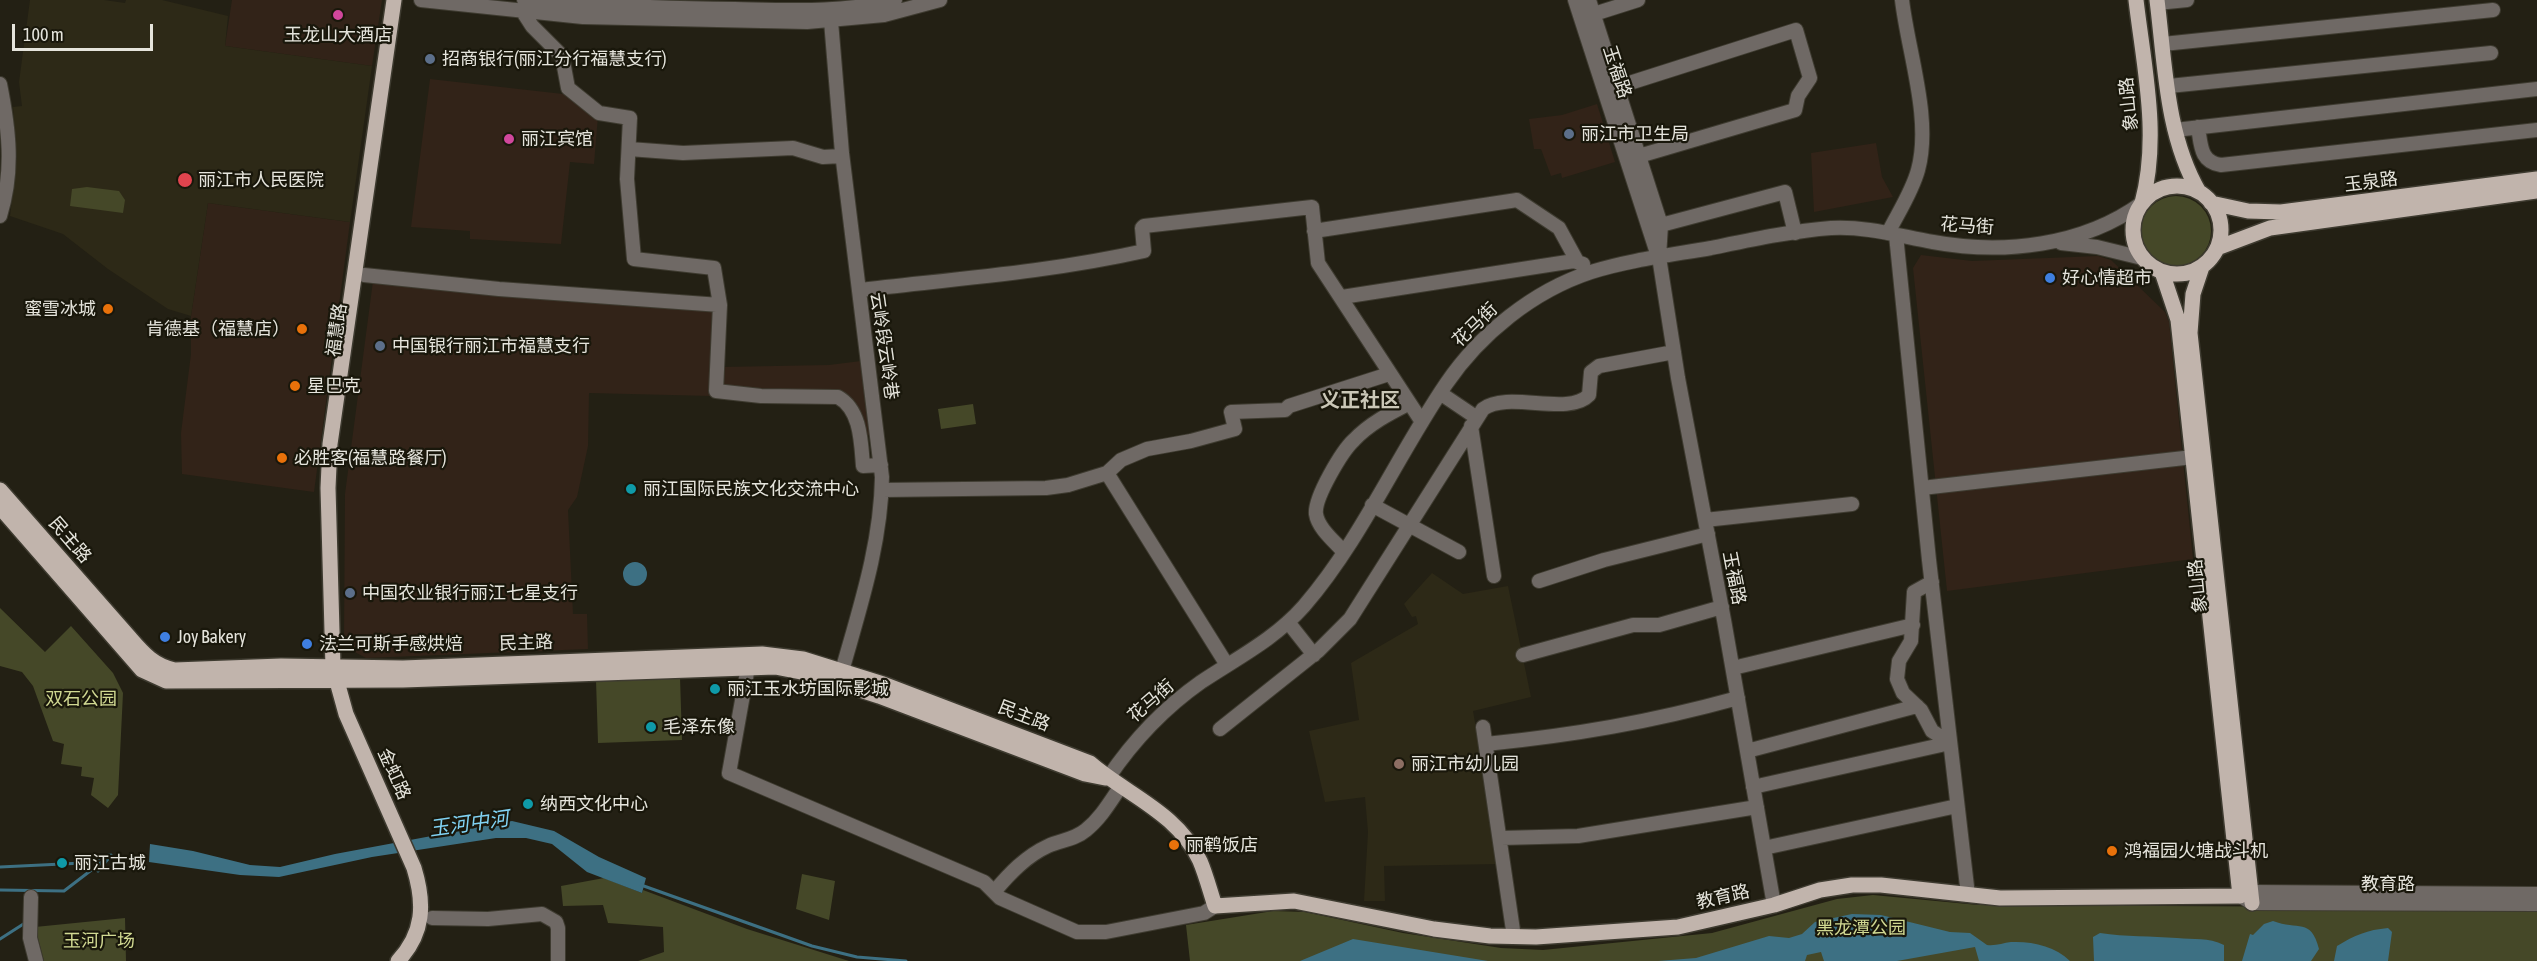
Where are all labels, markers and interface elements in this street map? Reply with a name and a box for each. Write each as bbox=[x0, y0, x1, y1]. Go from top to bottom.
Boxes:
marker: 玉龙山大酒店 bbox=[331, 8, 345, 22]
scale bar bbox=[15, 12, 156, 50]
text: 100 m bbox=[23, 24, 64, 45]
place label: 玉龙山大酒店 bbox=[284, 24, 392, 46]
street label: 玉福路 bbox=[1598, 43, 1636, 101]
place label: 招商银行(丽江分行福慧支行) bbox=[442, 48, 667, 70]
marker: 招商银行(丽江分行福慧支行) bbox=[423, 52, 437, 66]
street label: 象山路 bbox=[2115, 76, 2143, 132]
place label: 丽江市卫生局 bbox=[1581, 123, 1689, 145]
marker: 丽江市卫生局 bbox=[1562, 127, 1576, 141]
place label: 丽江宾馆 bbox=[521, 128, 593, 150]
marker: 丽江宾馆 bbox=[502, 132, 516, 146]
street label: 玉泉路 bbox=[2343, 168, 2399, 196]
place label: 丽江市人民医院 bbox=[198, 169, 324, 191]
marker: 丽江市人民医院 bbox=[176, 171, 194, 189]
street label: 花马街 bbox=[1939, 213, 1995, 239]
place label: 好心情超市 bbox=[2062, 267, 2152, 289]
marker: 好心情超市 bbox=[2043, 271, 2057, 285]
street label: 云岭段云岭巷 bbox=[866, 291, 902, 401]
place label: 蜜雪冰城 bbox=[24, 298, 96, 320]
street label: 花马街 bbox=[1448, 298, 1502, 352]
marker: 蜜雪冰城 bbox=[101, 302, 115, 316]
street label: 福慧路 bbox=[323, 302, 351, 358]
place label: 肯德基（福慧店） bbox=[146, 318, 290, 340]
marker: 肯德基（福慧店） bbox=[295, 322, 309, 336]
place label: 中国银行丽江市福慧支行 bbox=[392, 335, 590, 357]
marker: 中国银行丽江市福慧支行 bbox=[373, 339, 387, 353]
place label: 星巴克 bbox=[307, 375, 361, 397]
marker: 星巴克 bbox=[288, 379, 302, 393]
district label: 义正社区 bbox=[1320, 389, 1400, 413]
place label: 必胜客(福慧路餐厅) bbox=[294, 447, 447, 469]
marker: 必胜客(福慧路餐厅) bbox=[275, 451, 289, 465]
place label: 丽江国际民族文化交流中心 bbox=[643, 478, 859, 500]
marker: 丽江国际民族文化交流中心 bbox=[624, 482, 638, 496]
street label: 民主路 bbox=[44, 513, 96, 567]
street label: 玉福路 bbox=[1718, 549, 1750, 607]
street label: 象山路 bbox=[2184, 558, 2212, 614]
place label: 中国农业银行丽江七星支行 bbox=[362, 582, 578, 604]
marker: 中国农业银行丽江七星支行 bbox=[343, 586, 357, 600]
place label: Joy Bakery bbox=[177, 626, 246, 648]
marker: Joy Bakery bbox=[158, 630, 172, 644]
street label: 民主路 bbox=[499, 631, 553, 655]
place label: 法兰可斯手感烘焙 bbox=[319, 633, 463, 655]
marker: 法兰可斯手感烘焙 bbox=[300, 637, 314, 651]
street label: 花马街 bbox=[1124, 675, 1178, 727]
place label: 丽江玉水坊国际影城 bbox=[727, 678, 889, 700]
marker: 丽江玉水坊国际影城 bbox=[708, 682, 722, 696]
park label: 双石公园 bbox=[45, 688, 117, 710]
street label: 民主路 bbox=[995, 696, 1053, 736]
place label: 毛泽东像 bbox=[663, 716, 735, 738]
marker: 毛泽东像 bbox=[644, 720, 658, 734]
street label: 金虹路 bbox=[373, 745, 415, 803]
place label: 丽江市幼儿园 bbox=[1411, 753, 1519, 775]
marker: 丽江市幼儿园 bbox=[1392, 757, 1406, 771]
place label: 纳西文化中心 bbox=[540, 793, 648, 815]
marker: 纳西文化中心 bbox=[521, 797, 535, 811]
water label: 玉河中河 bbox=[428, 807, 510, 841]
place label: 丽鹤饭店 bbox=[1186, 834, 1258, 856]
marker: 丽鹤饭店 bbox=[1167, 838, 1181, 852]
place label: 鸿福园火塘战斗机 bbox=[2124, 840, 2268, 862]
marker: 鸿福园火塘战斗机 bbox=[2105, 844, 2119, 858]
place label: 丽江古城 bbox=[74, 852, 146, 874]
marker: 丽江古城 bbox=[55, 856, 69, 870]
street label: 教育路 bbox=[2361, 873, 2415, 895]
street label: 教育路 bbox=[1694, 880, 1752, 914]
park label: 黑龙潭公园 bbox=[1816, 917, 1906, 939]
park label: 玉河广场 bbox=[63, 930, 135, 952]

